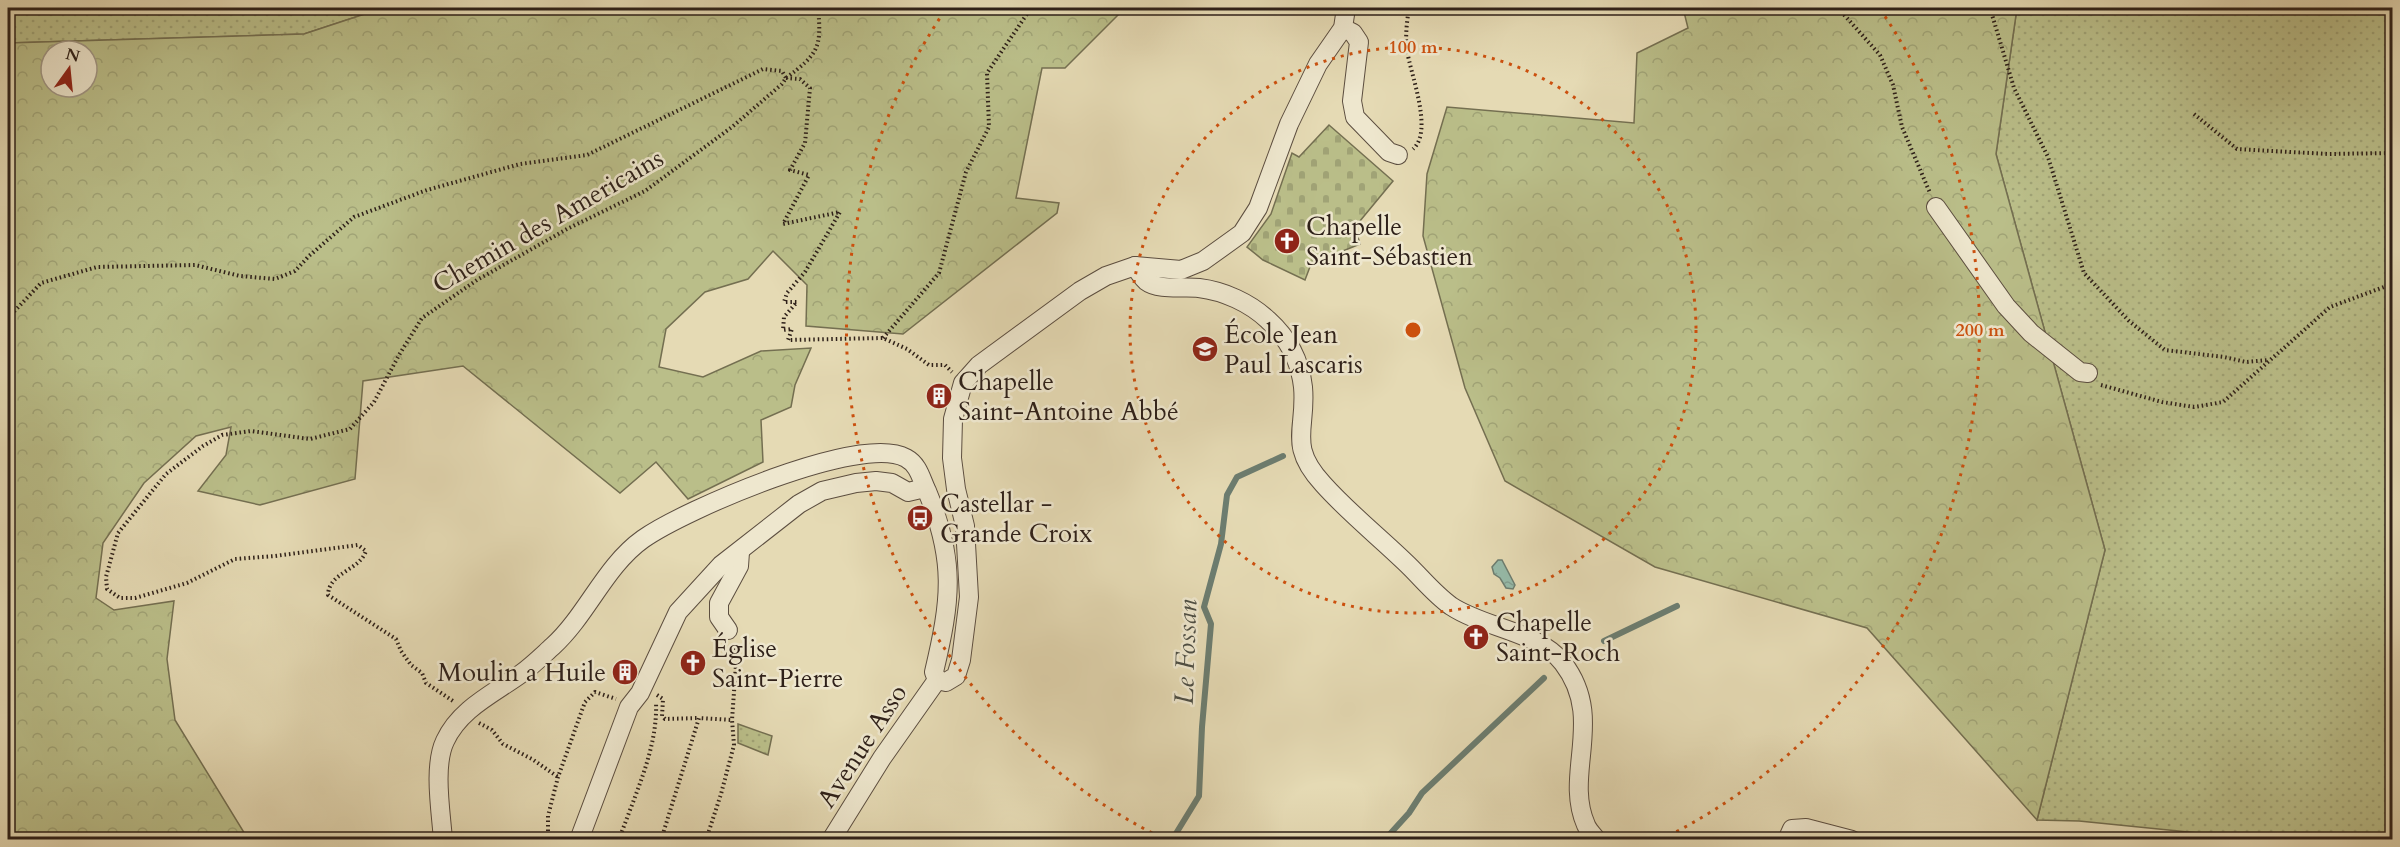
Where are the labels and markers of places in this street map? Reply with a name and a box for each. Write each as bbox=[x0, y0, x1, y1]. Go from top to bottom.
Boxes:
place label: Chapelle Saint-Sébastien bbox=[1306, 209, 1473, 274]
church icon: Chapelle Saint-Sébastien bbox=[1272, 226, 1302, 256]
place label: École Jean Paul Lascaris bbox=[1224, 317, 1363, 382]
centre of rings bbox=[1403, 320, 1423, 340]
school or university icon: École Jean Paul Lascaris bbox=[1190, 334, 1220, 364]
place label: Chapelle Saint-Antoine Abbé bbox=[958, 364, 1179, 429]
building icon: Chapelle Saint-Antoine Abbé bbox=[924, 381, 954, 411]
place label: Castellar - Grande Croix bbox=[940, 486, 1092, 551]
bus stop icon: Castellar - Grande Croix bbox=[905, 503, 935, 533]
place label: Chapelle Saint-Roch bbox=[1496, 605, 1620, 670]
church icon: Chapelle Saint-Roch bbox=[1461, 622, 1491, 652]
place label: Église Saint-Pierre bbox=[712, 631, 843, 696]
church icon: Église Saint-Pierre bbox=[678, 648, 708, 678]
place label: Moulin a Huile bbox=[438, 655, 606, 690]
building icon: Moulin a Huile bbox=[610, 657, 640, 687]

